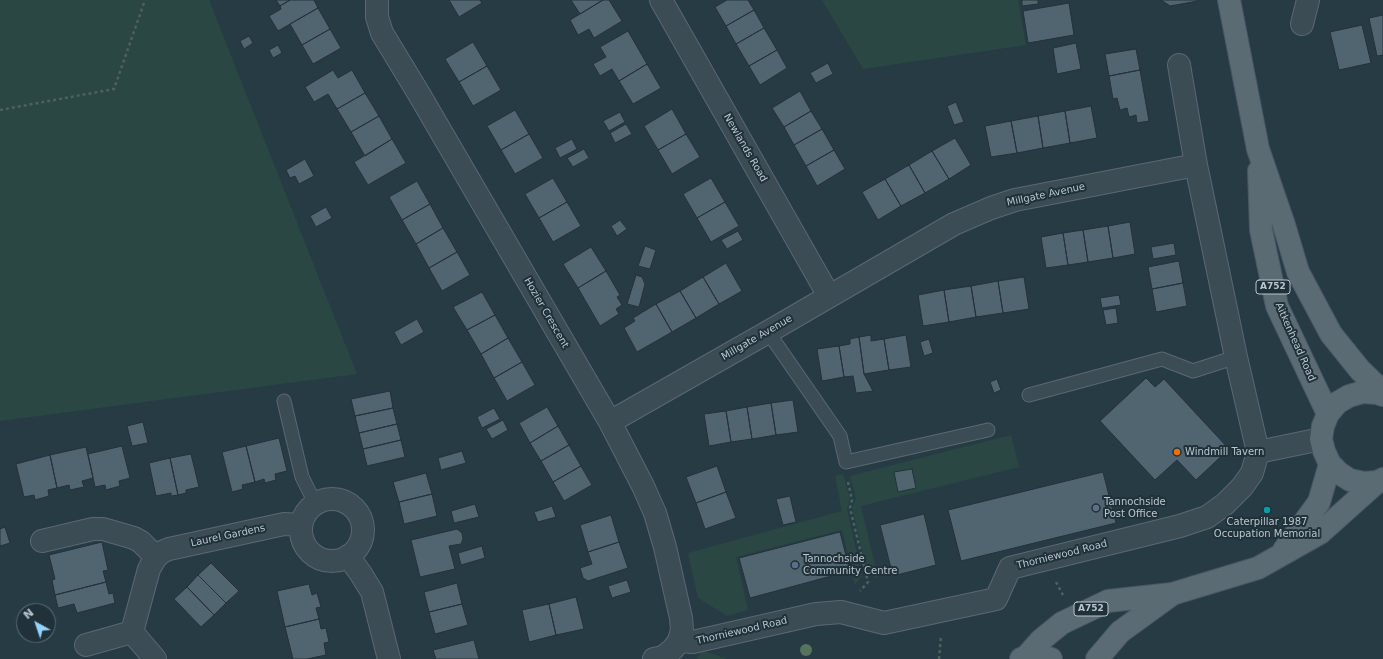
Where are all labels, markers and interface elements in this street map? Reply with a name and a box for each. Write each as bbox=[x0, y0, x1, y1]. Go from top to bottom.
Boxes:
street label: Newlands Road bbox=[721, 112, 769, 184]
street label: Millgate Avenue bbox=[1006, 181, 1086, 209]
street label: Hozier Crescent bbox=[521, 276, 571, 350]
road number: A752 bbox=[1256, 280, 1290, 294]
street label: Aitkenhead Road bbox=[1272, 301, 1318, 383]
street label: Millgate Avenue bbox=[719, 313, 795, 363]
place label: Windmill Tavern bbox=[1185, 446, 1264, 458]
marker: Windmill Tavern bbox=[1172, 447, 1182, 457]
place label: Tannochside Post Office bbox=[1104, 496, 1166, 520]
marker: Tannochside Post Office bbox=[1091, 503, 1101, 513]
marker: Caterpillar 1987 Occupation Memorial bbox=[1262, 505, 1272, 515]
place label: Caterpillar 1987 Occupation Memorial bbox=[1214, 516, 1320, 540]
street label: Laurel Gardens bbox=[190, 522, 266, 550]
street label: Thorniewood Road bbox=[1016, 538, 1108, 572]
place label: Tannochside Community Centre bbox=[803, 553, 897, 576]
marker: Tannochside Community Centre bbox=[790, 560, 800, 570]
road number: A752 bbox=[1074, 602, 1108, 616]
north arrow bbox=[16, 603, 56, 643]
text: N bbox=[21, 606, 36, 622]
street label: Thorniewood Road bbox=[695, 615, 789, 647]

